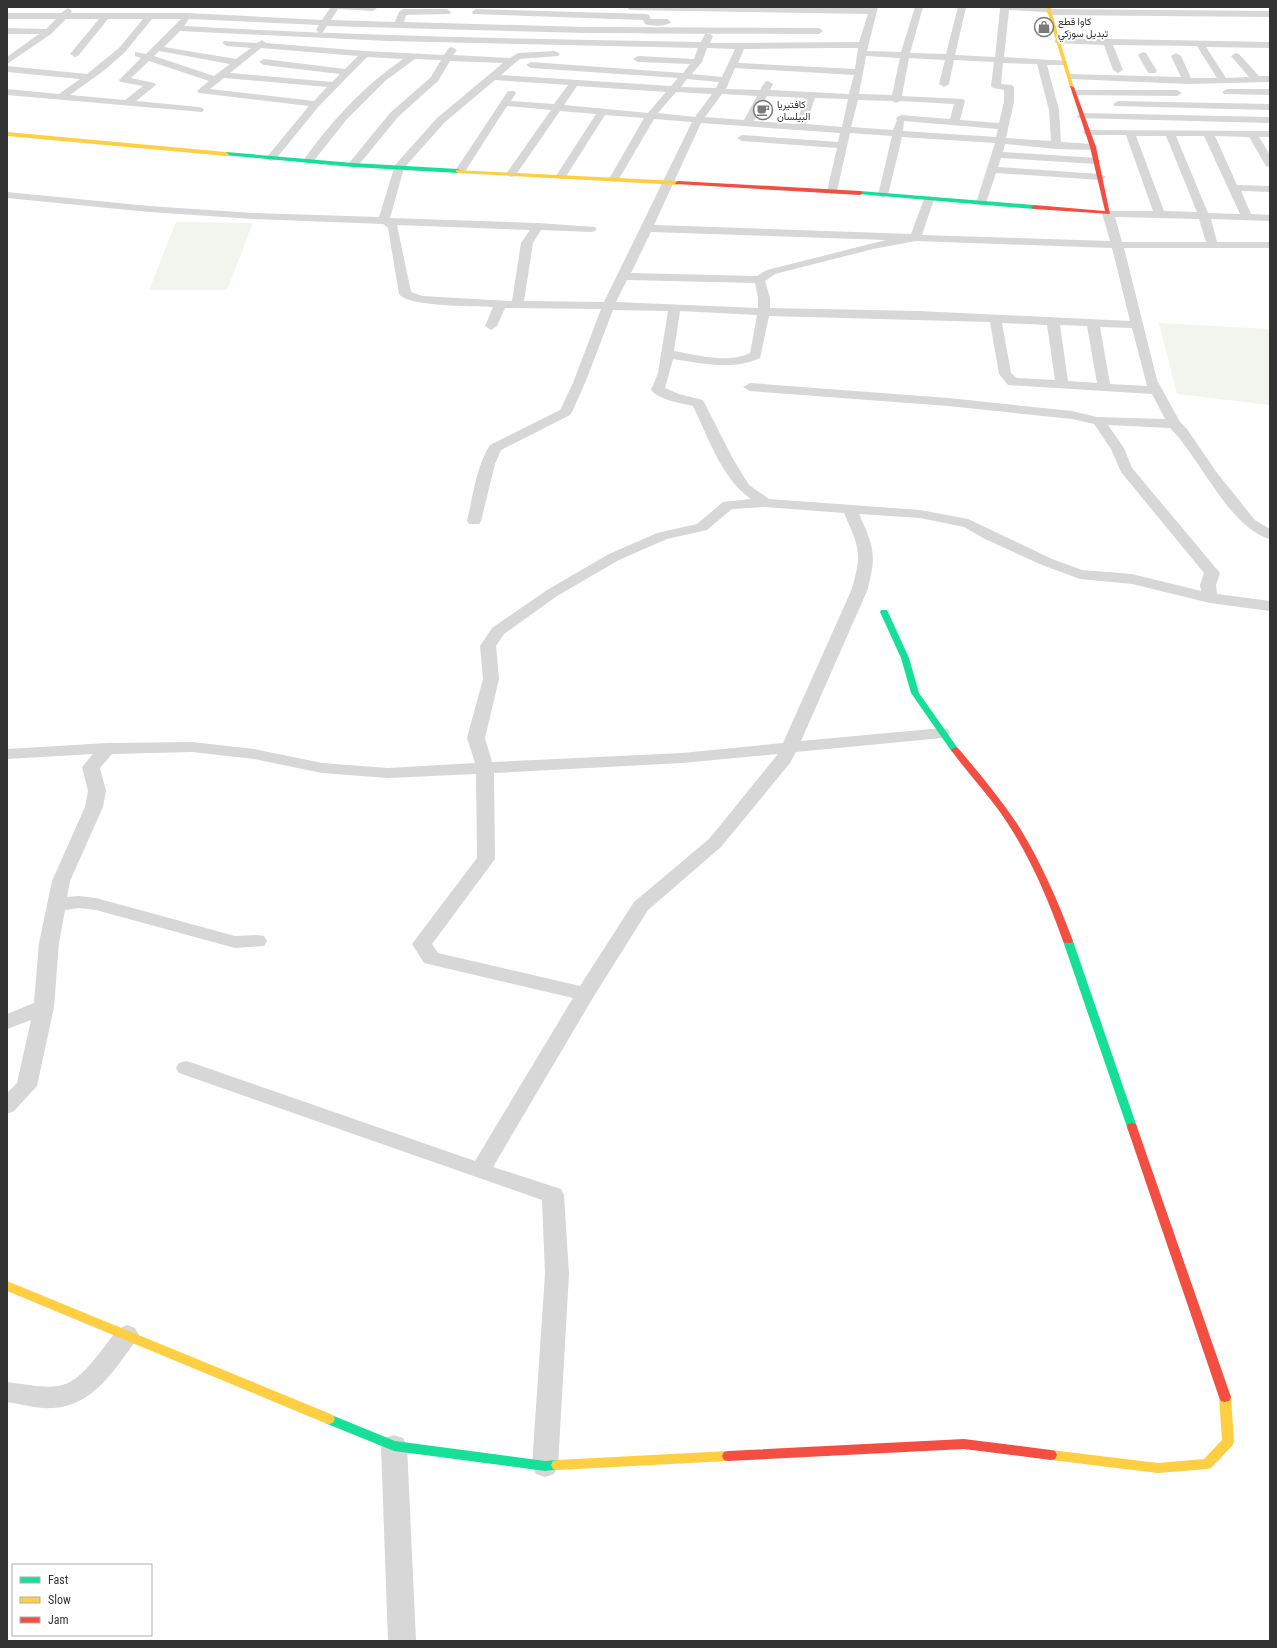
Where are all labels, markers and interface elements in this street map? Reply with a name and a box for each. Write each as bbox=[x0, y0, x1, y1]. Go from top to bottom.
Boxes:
shop icon: كاوا قطع تبديل سوزكي bbox=[1033, 16, 1055, 38]
place label: كاوا قطع تبديل سوزكي bbox=[1058, 16, 1108, 42]
cafe icon: كافتيريا البيلسان bbox=[752, 99, 774, 121]
place label: كافتيريا البيلسان bbox=[777, 99, 810, 123]
legend bbox=[12, 1564, 152, 1636]
text: Fast bbox=[48, 1573, 69, 1587]
text: Slow bbox=[48, 1593, 71, 1607]
text: Jam bbox=[48, 1613, 69, 1627]

